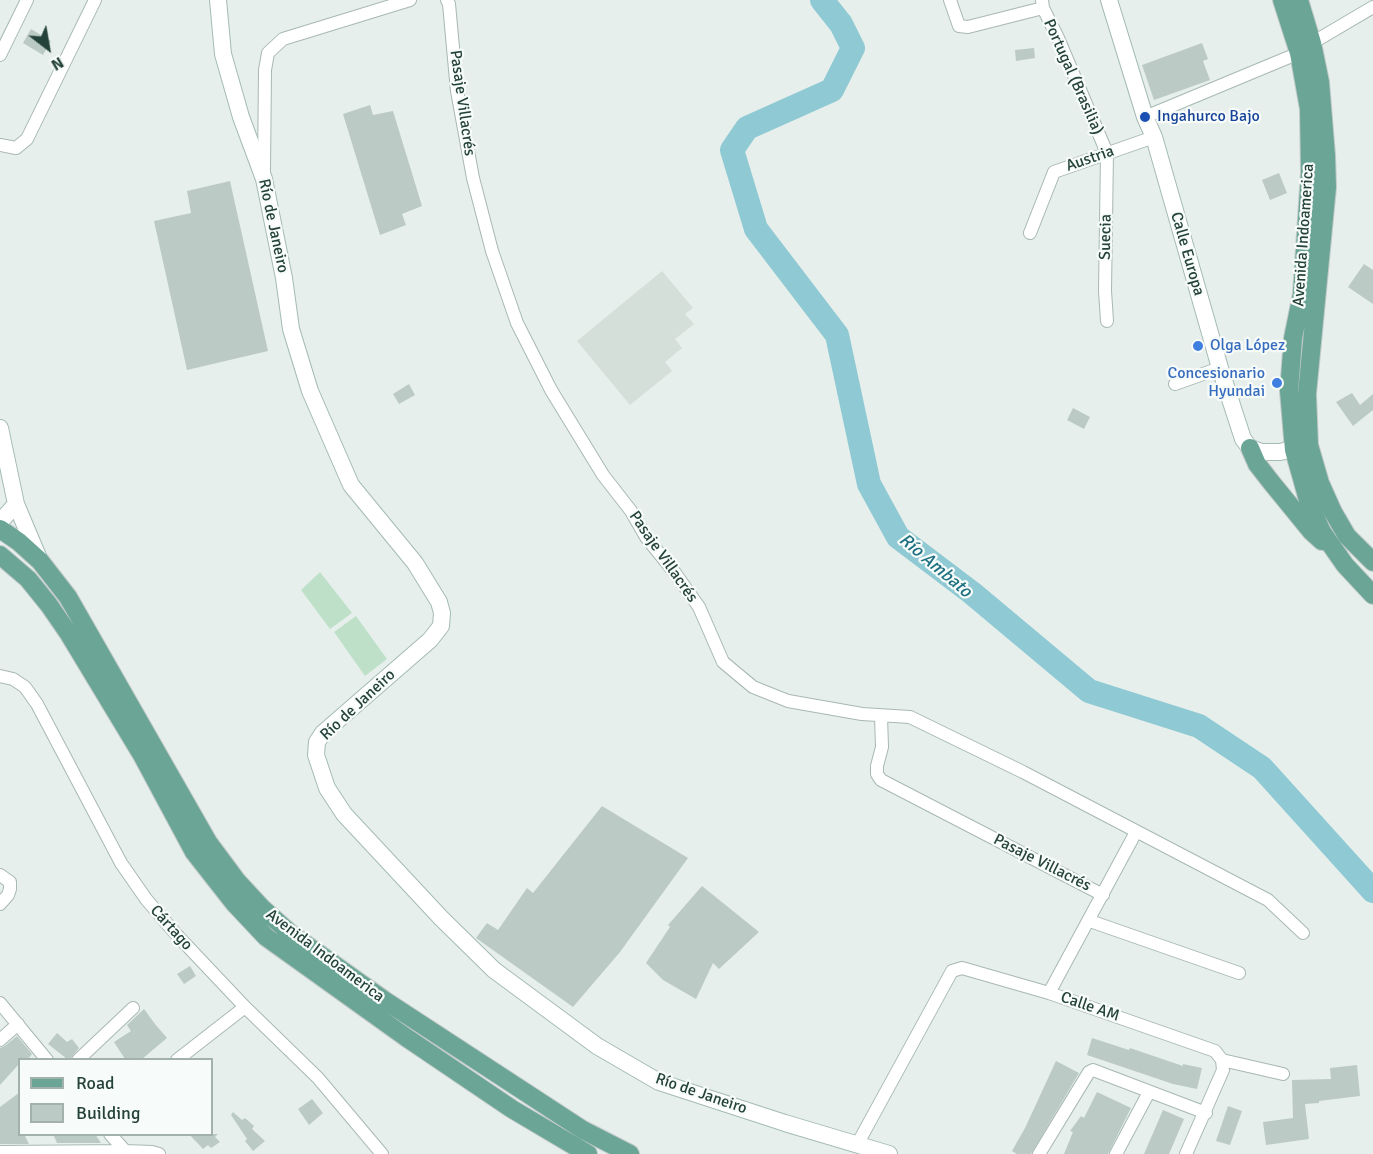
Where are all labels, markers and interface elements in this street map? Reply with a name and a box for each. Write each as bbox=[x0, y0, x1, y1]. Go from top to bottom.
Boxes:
street label: Portugal (Brasilia) bbox=[1039, 16, 1107, 138]
north arrow bbox=[18, 18, 78, 78]
street label: Pasaje Villacrés bbox=[445, 49, 479, 157]
text: N bbox=[47, 52, 67, 75]
place label: Ingahurco Bajo bbox=[1157, 107, 1260, 127]
marker: Ingahurco Bajo bbox=[1138, 110, 1152, 124]
street label: Austria bbox=[1063, 142, 1117, 176]
street label: Avenida Indoamerica bbox=[1289, 163, 1319, 307]
street label: Río de Janeiro bbox=[254, 177, 292, 275]
street label: Calle Europa bbox=[1166, 210, 1208, 298]
street label: Suecia bbox=[1096, 214, 1116, 260]
place label: Olga López bbox=[1210, 336, 1285, 356]
marker: Olga López bbox=[1191, 339, 1205, 353]
place label: Concesionario Hyundai bbox=[1168, 364, 1265, 402]
marker: Concesionario Hyundai bbox=[1270, 376, 1284, 390]
street label: Pasaje Villacrés bbox=[624, 508, 702, 606]
water label: Río Ambato bbox=[894, 529, 976, 603]
street label: Río de Janeiro bbox=[316, 665, 400, 745]
street label: Pasaje Villacrés bbox=[990, 830, 1094, 896]
street label: Cártago bbox=[146, 901, 196, 955]
street label: Avenida Indoamerica bbox=[262, 905, 388, 1007]
street label: Calle AM bbox=[1058, 988, 1122, 1026]
legend bbox=[18, 1058, 213, 1136]
street label: Río de Janeiro bbox=[653, 1069, 749, 1119]
text: Road bbox=[76, 1072, 115, 1094]
text: Building bbox=[76, 1102, 140, 1124]

